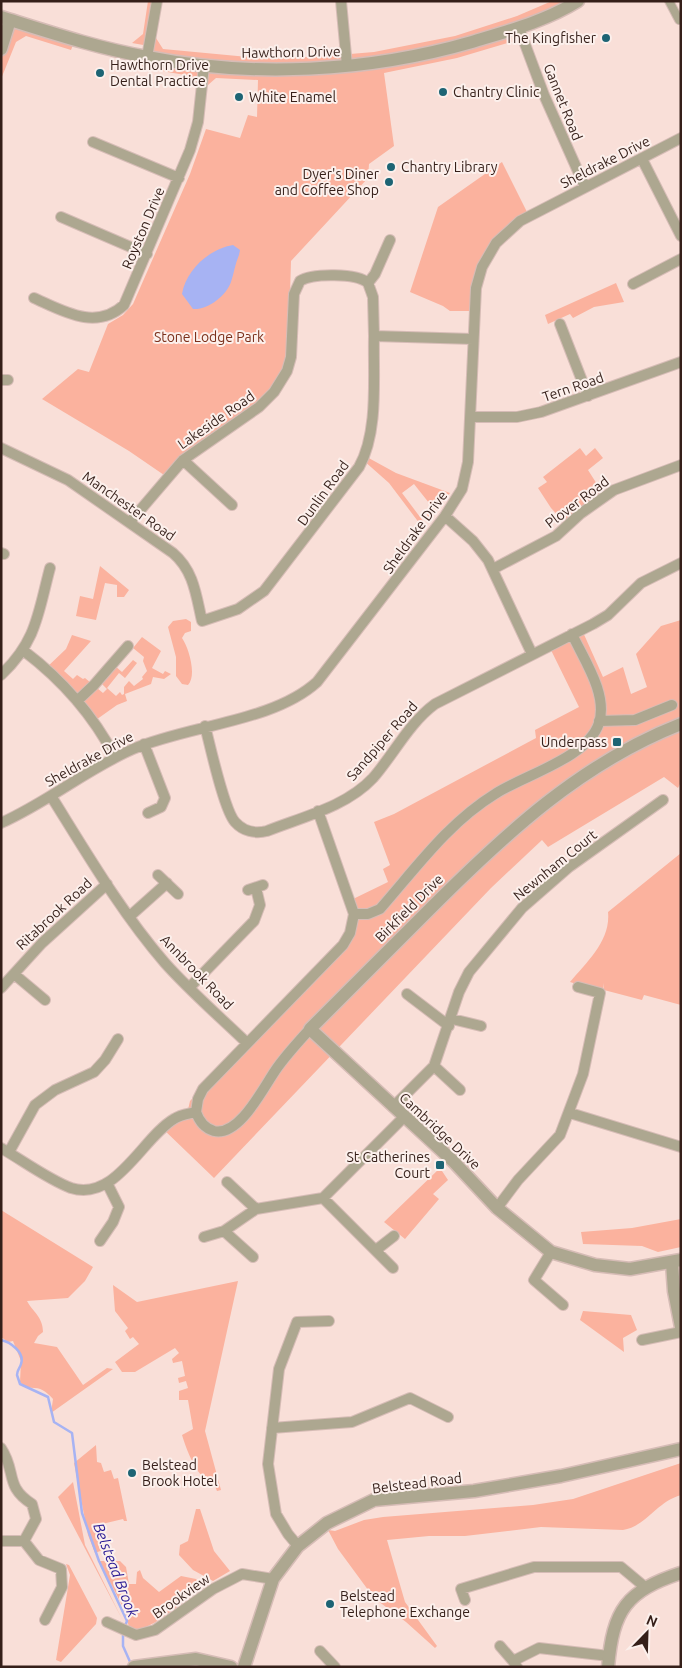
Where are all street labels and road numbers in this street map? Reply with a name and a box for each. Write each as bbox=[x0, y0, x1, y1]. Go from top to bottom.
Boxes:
street label: Hawthorn Drive bbox=[241, 43, 341, 61]
street label: Gannet Road bbox=[540, 61, 586, 143]
street label: Sheldrake Drive bbox=[558, 133, 652, 191]
street label: Royston Drive bbox=[119, 185, 167, 271]
street label: Tern Road bbox=[540, 369, 606, 405]
street label: Lakeside Road bbox=[175, 388, 257, 452]
street label: Dunlin Road bbox=[294, 457, 352, 529]
street label: Manchester Road bbox=[79, 468, 179, 544]
street label: Plover Road bbox=[542, 473, 612, 531]
street label: Sheldrake Drive bbox=[380, 488, 450, 576]
street label: Sandpiper Road bbox=[343, 698, 421, 784]
street label: Sheldrake Drive bbox=[42, 728, 136, 790]
street label: Newnham Court bbox=[510, 826, 600, 904]
street label: Birkfield Drive bbox=[372, 871, 446, 945]
street label: Ritabrook Road bbox=[13, 875, 95, 953]
street label: Annbrook Road bbox=[157, 931, 237, 1013]
street label: Cambridge Drive bbox=[396, 1089, 484, 1173]
street label: Belstead Road bbox=[371, 1470, 463, 1496]
street label: Brookview bbox=[149, 1570, 213, 1622]

